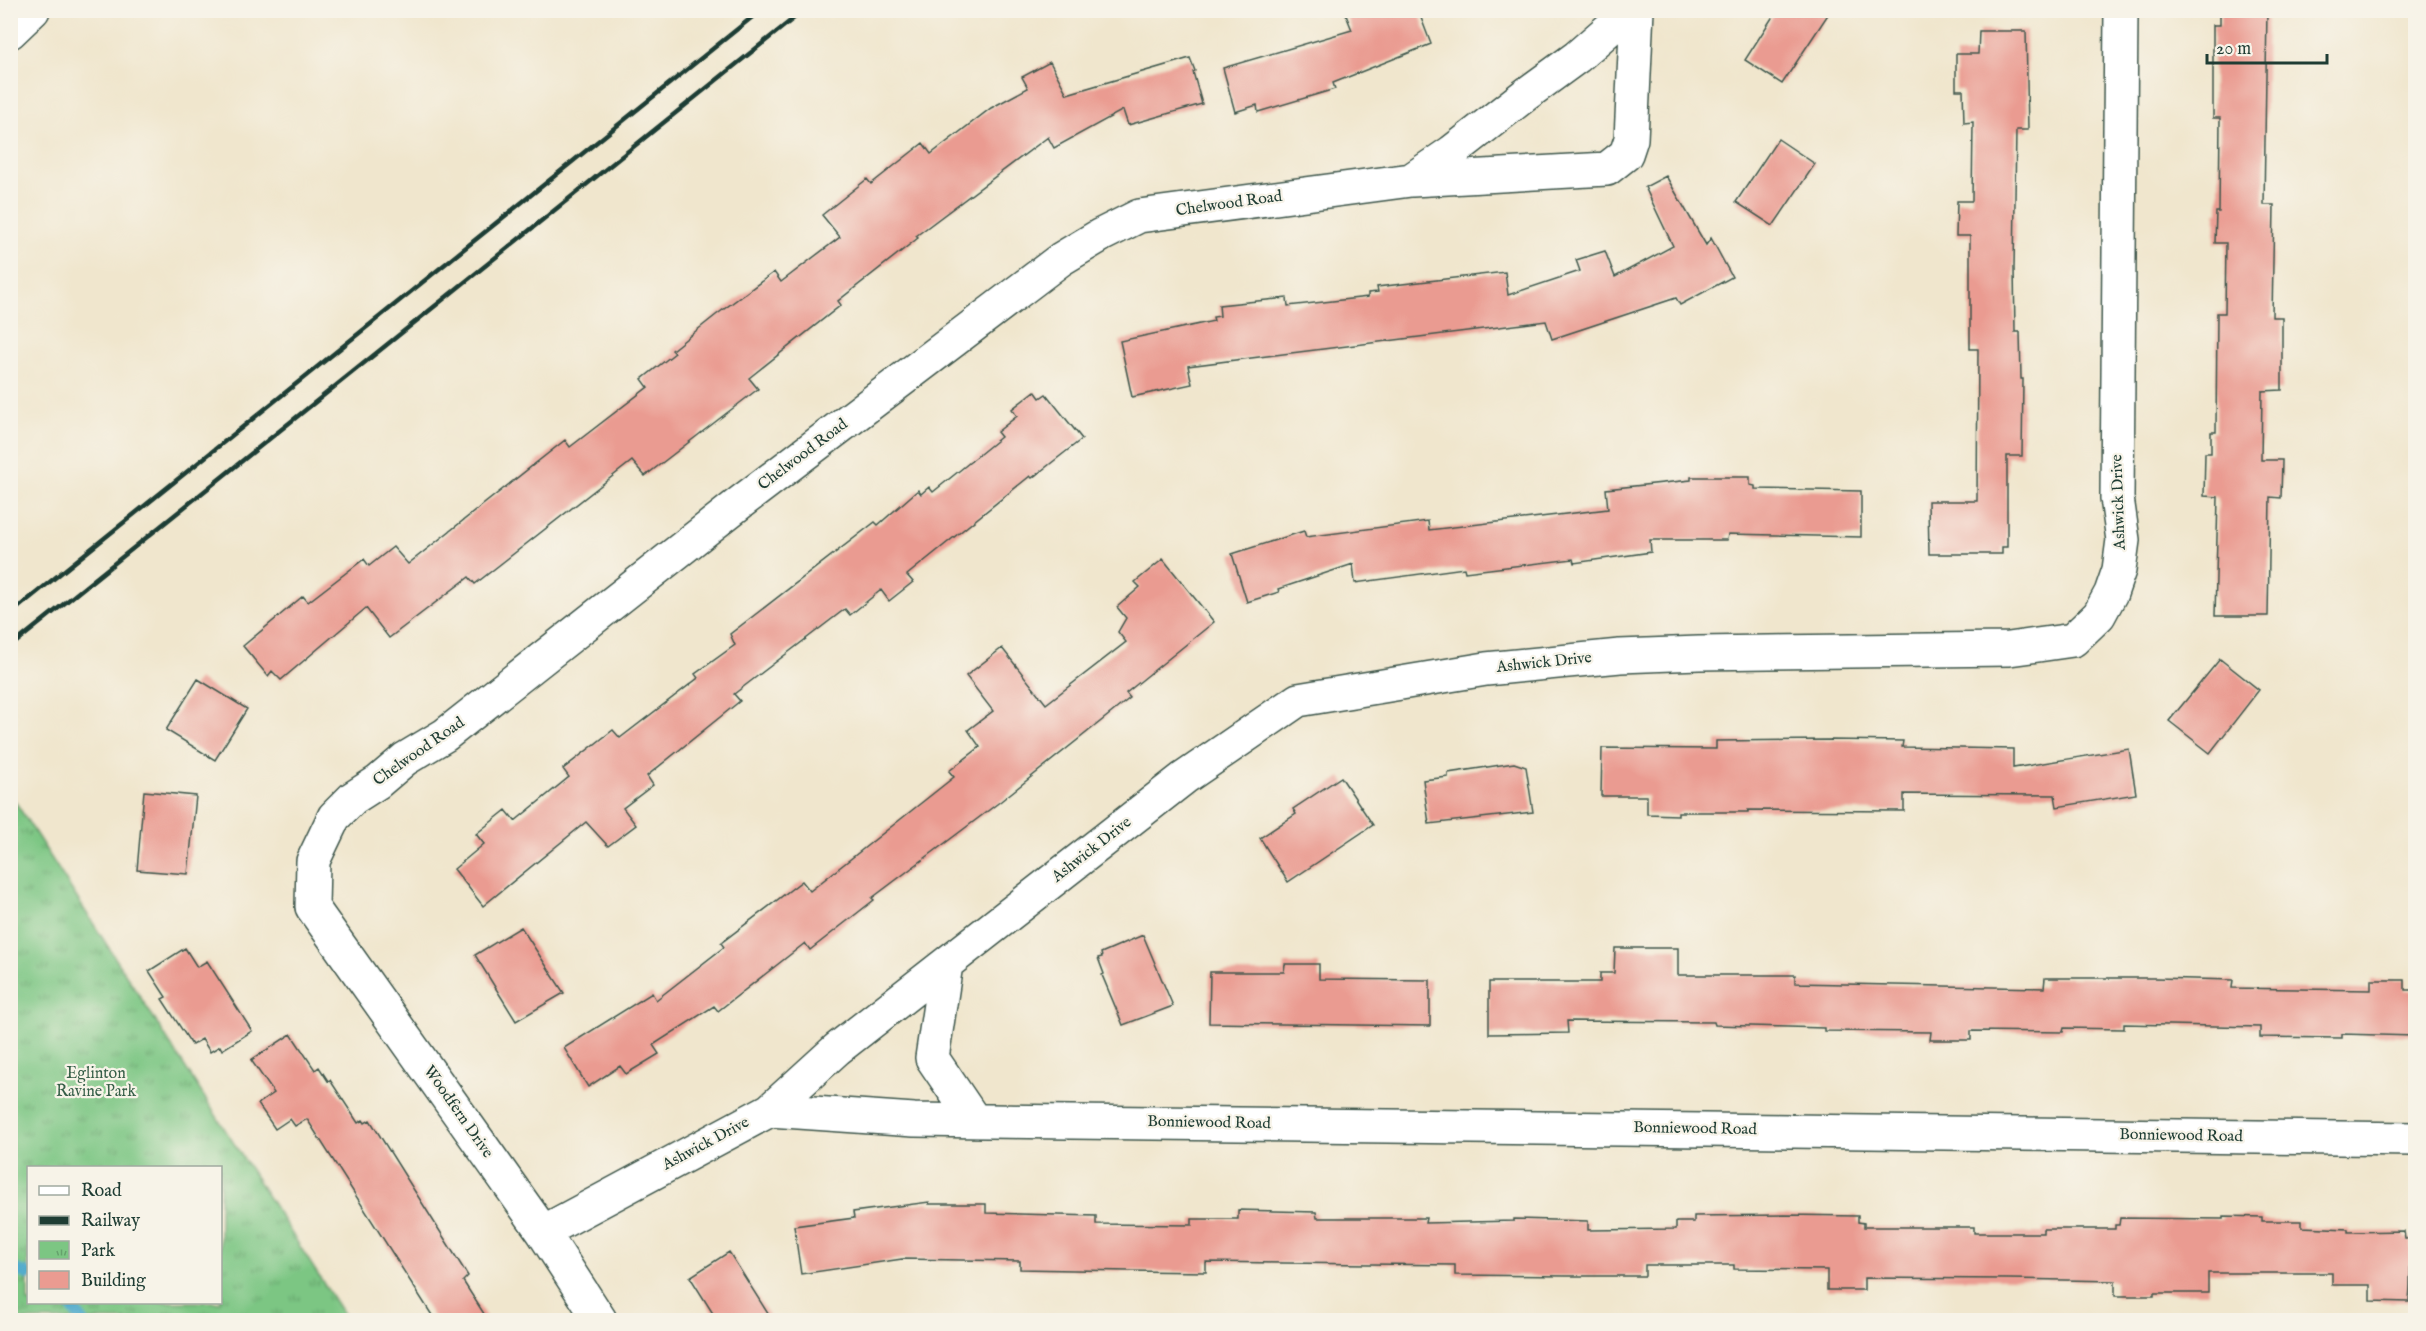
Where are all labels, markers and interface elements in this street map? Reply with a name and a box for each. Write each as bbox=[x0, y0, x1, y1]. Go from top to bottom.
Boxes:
scale bar bbox=[2207, 27, 2327, 65]
text: 20 m bbox=[2216, 38, 2251, 61]
street label: Chelwood Road bbox=[1175, 187, 1284, 221]
street label: Chelwood Road bbox=[754, 414, 852, 495]
street label: Ashwick Drive bbox=[2107, 454, 2131, 551]
street label: Ashwick Drive bbox=[1494, 648, 1593, 678]
street label: Chelwood Road bbox=[369, 713, 469, 791]
street label: Ashwick Drive bbox=[1047, 813, 1136, 888]
street label: Woodfern Drive bbox=[419, 1062, 497, 1162]
park label: Eglinton Ravine Park bbox=[56, 1064, 136, 1102]
street label: Bonniewood Road bbox=[1147, 1112, 1271, 1134]
street label: Ashwick Drive bbox=[658, 1113, 753, 1176]
street label: Bonniewood Road bbox=[1633, 1118, 1757, 1140]
street label: Bonniewood Road bbox=[2119, 1125, 2243, 1147]
legend bbox=[27, 1166, 222, 1304]
text: Road bbox=[81, 1180, 122, 1203]
text: Railway bbox=[81, 1210, 140, 1233]
text: Park bbox=[81, 1240, 116, 1263]
text: Building bbox=[81, 1270, 146, 1293]

